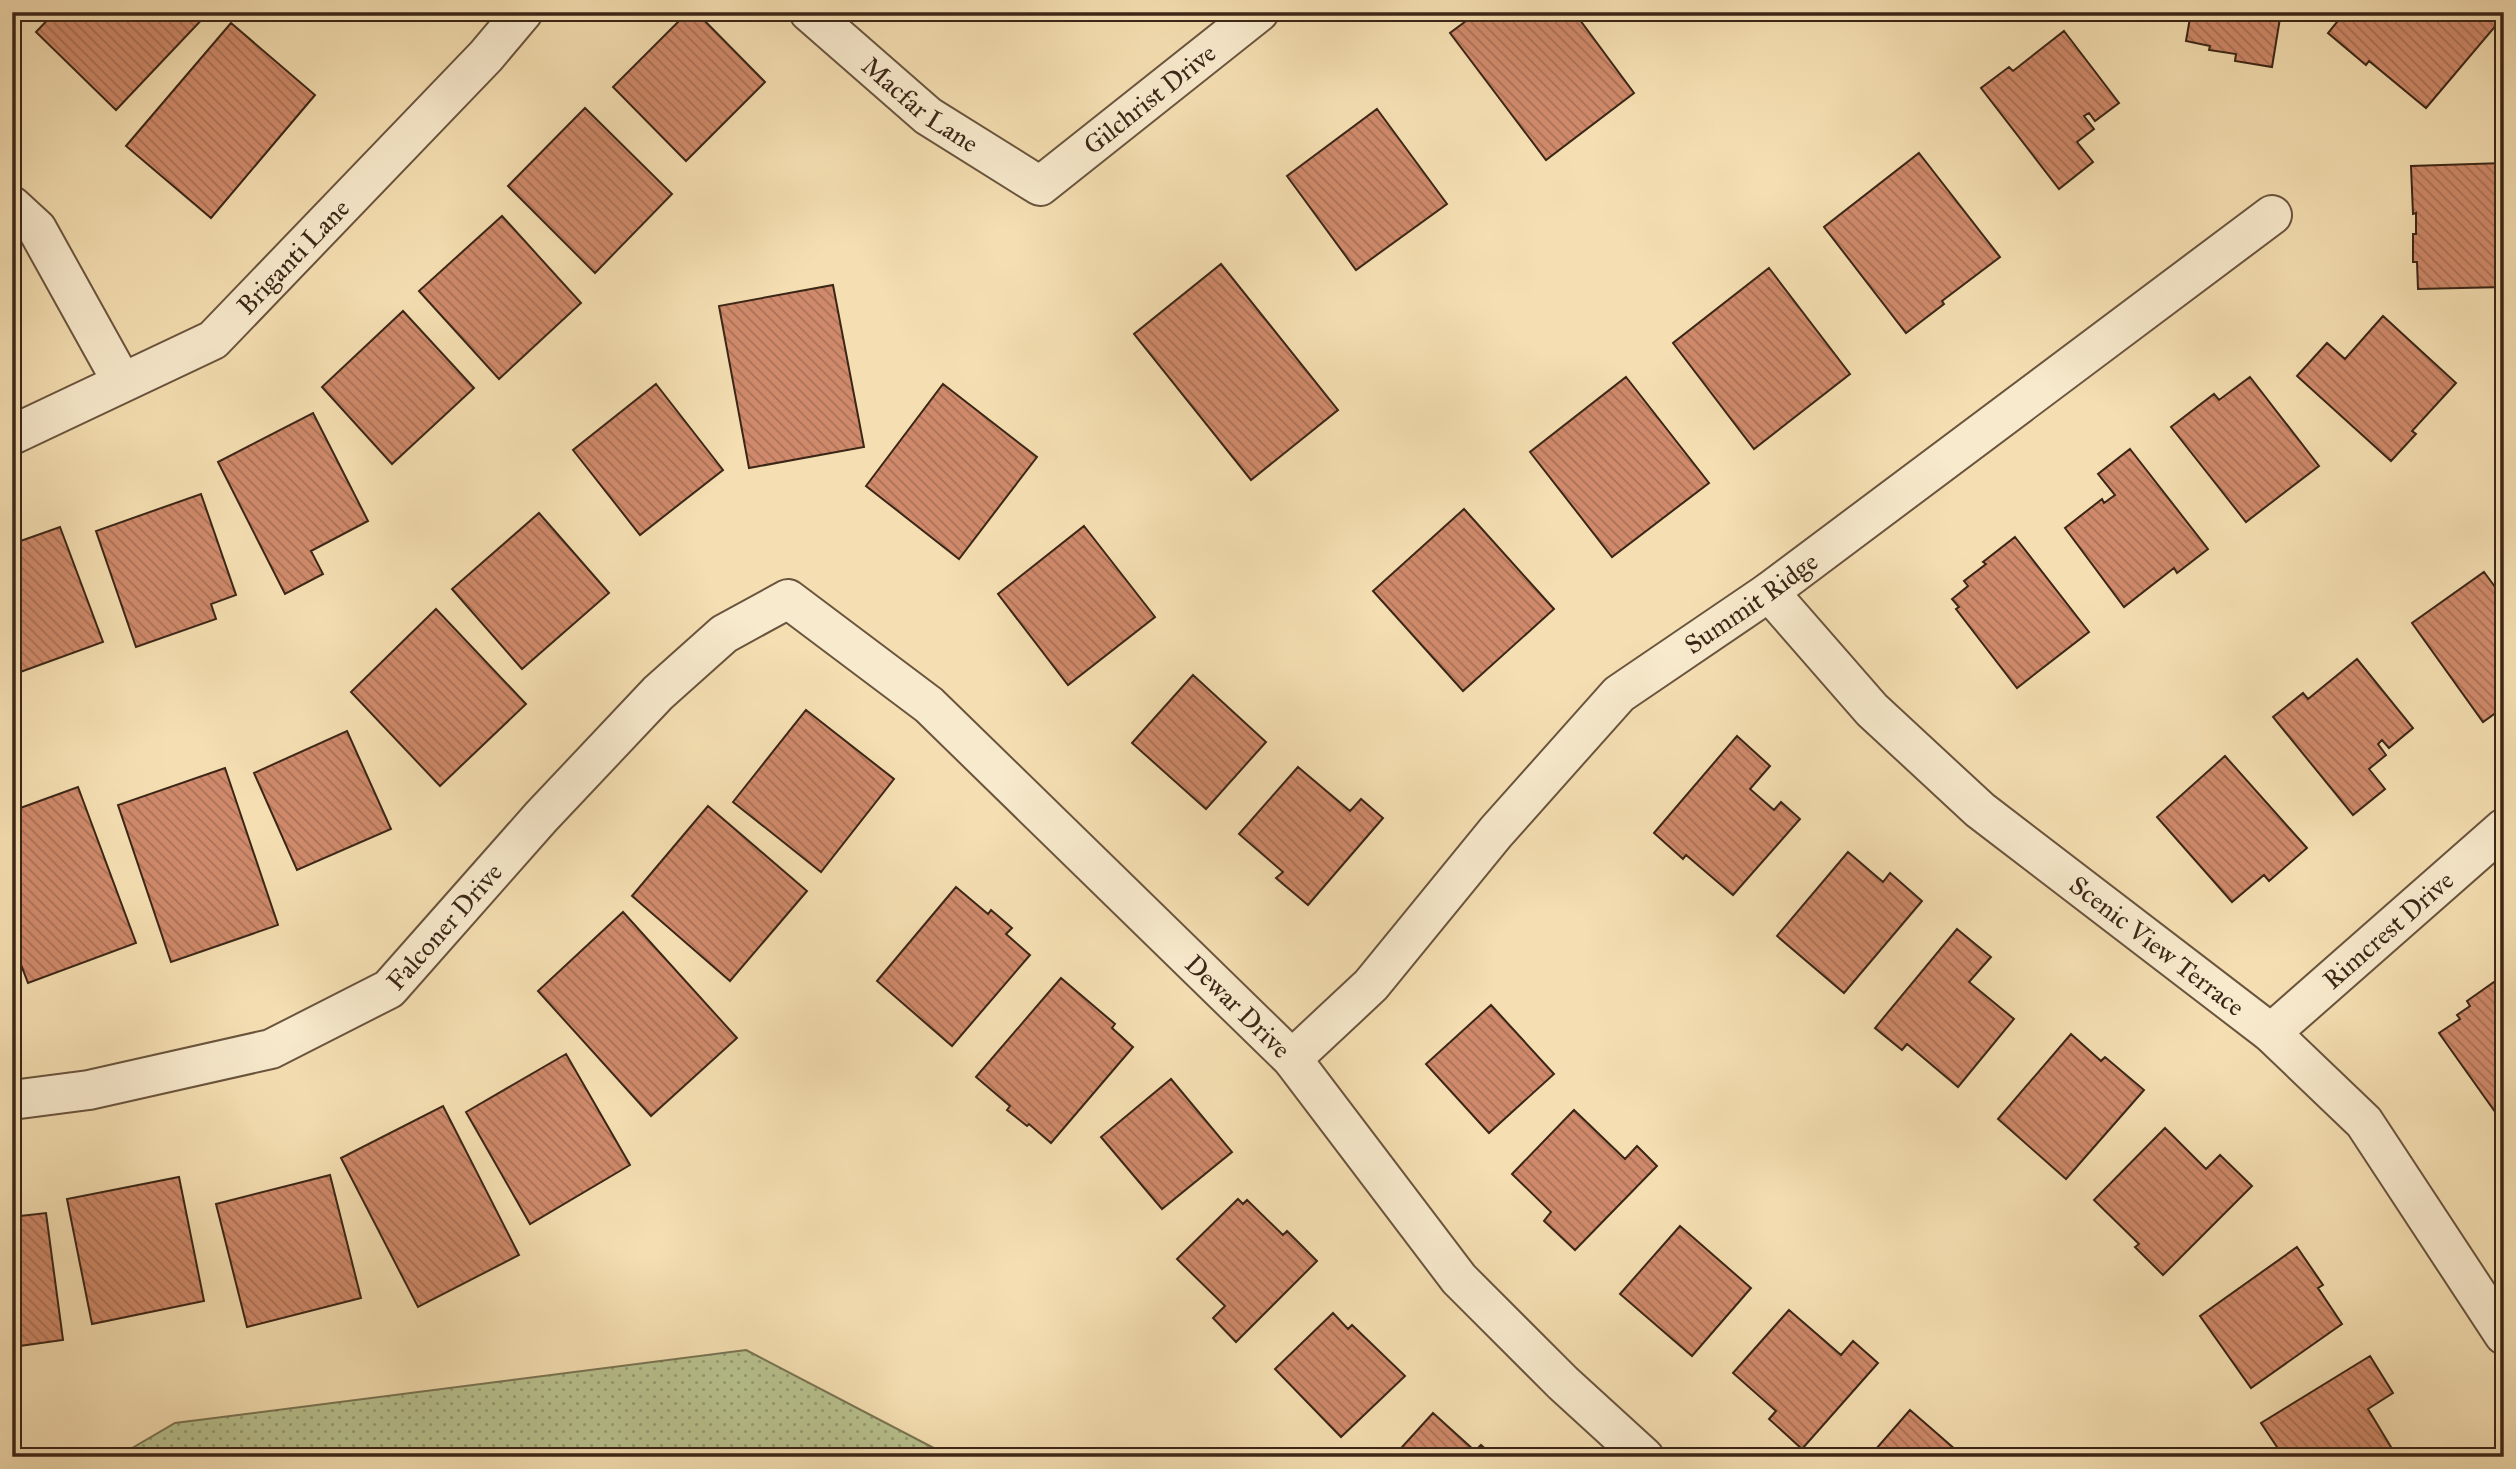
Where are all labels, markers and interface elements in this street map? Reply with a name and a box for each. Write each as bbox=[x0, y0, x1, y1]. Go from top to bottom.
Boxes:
street label: Gilchrist Drive bbox=[1077, 37, 1222, 161]
street label: Macfar Lane bbox=[855, 50, 984, 160]
street label: Briganti Lane bbox=[230, 192, 356, 321]
street label: Summit Ridge bbox=[1678, 545, 1824, 661]
street label: Falconer Drive bbox=[380, 856, 509, 997]
street label: Rimcrest Drive bbox=[2316, 864, 2460, 996]
street label: Scenic View Terrace bbox=[2063, 869, 2251, 1023]
street label: Dewar Drive bbox=[1179, 948, 1297, 1065]

